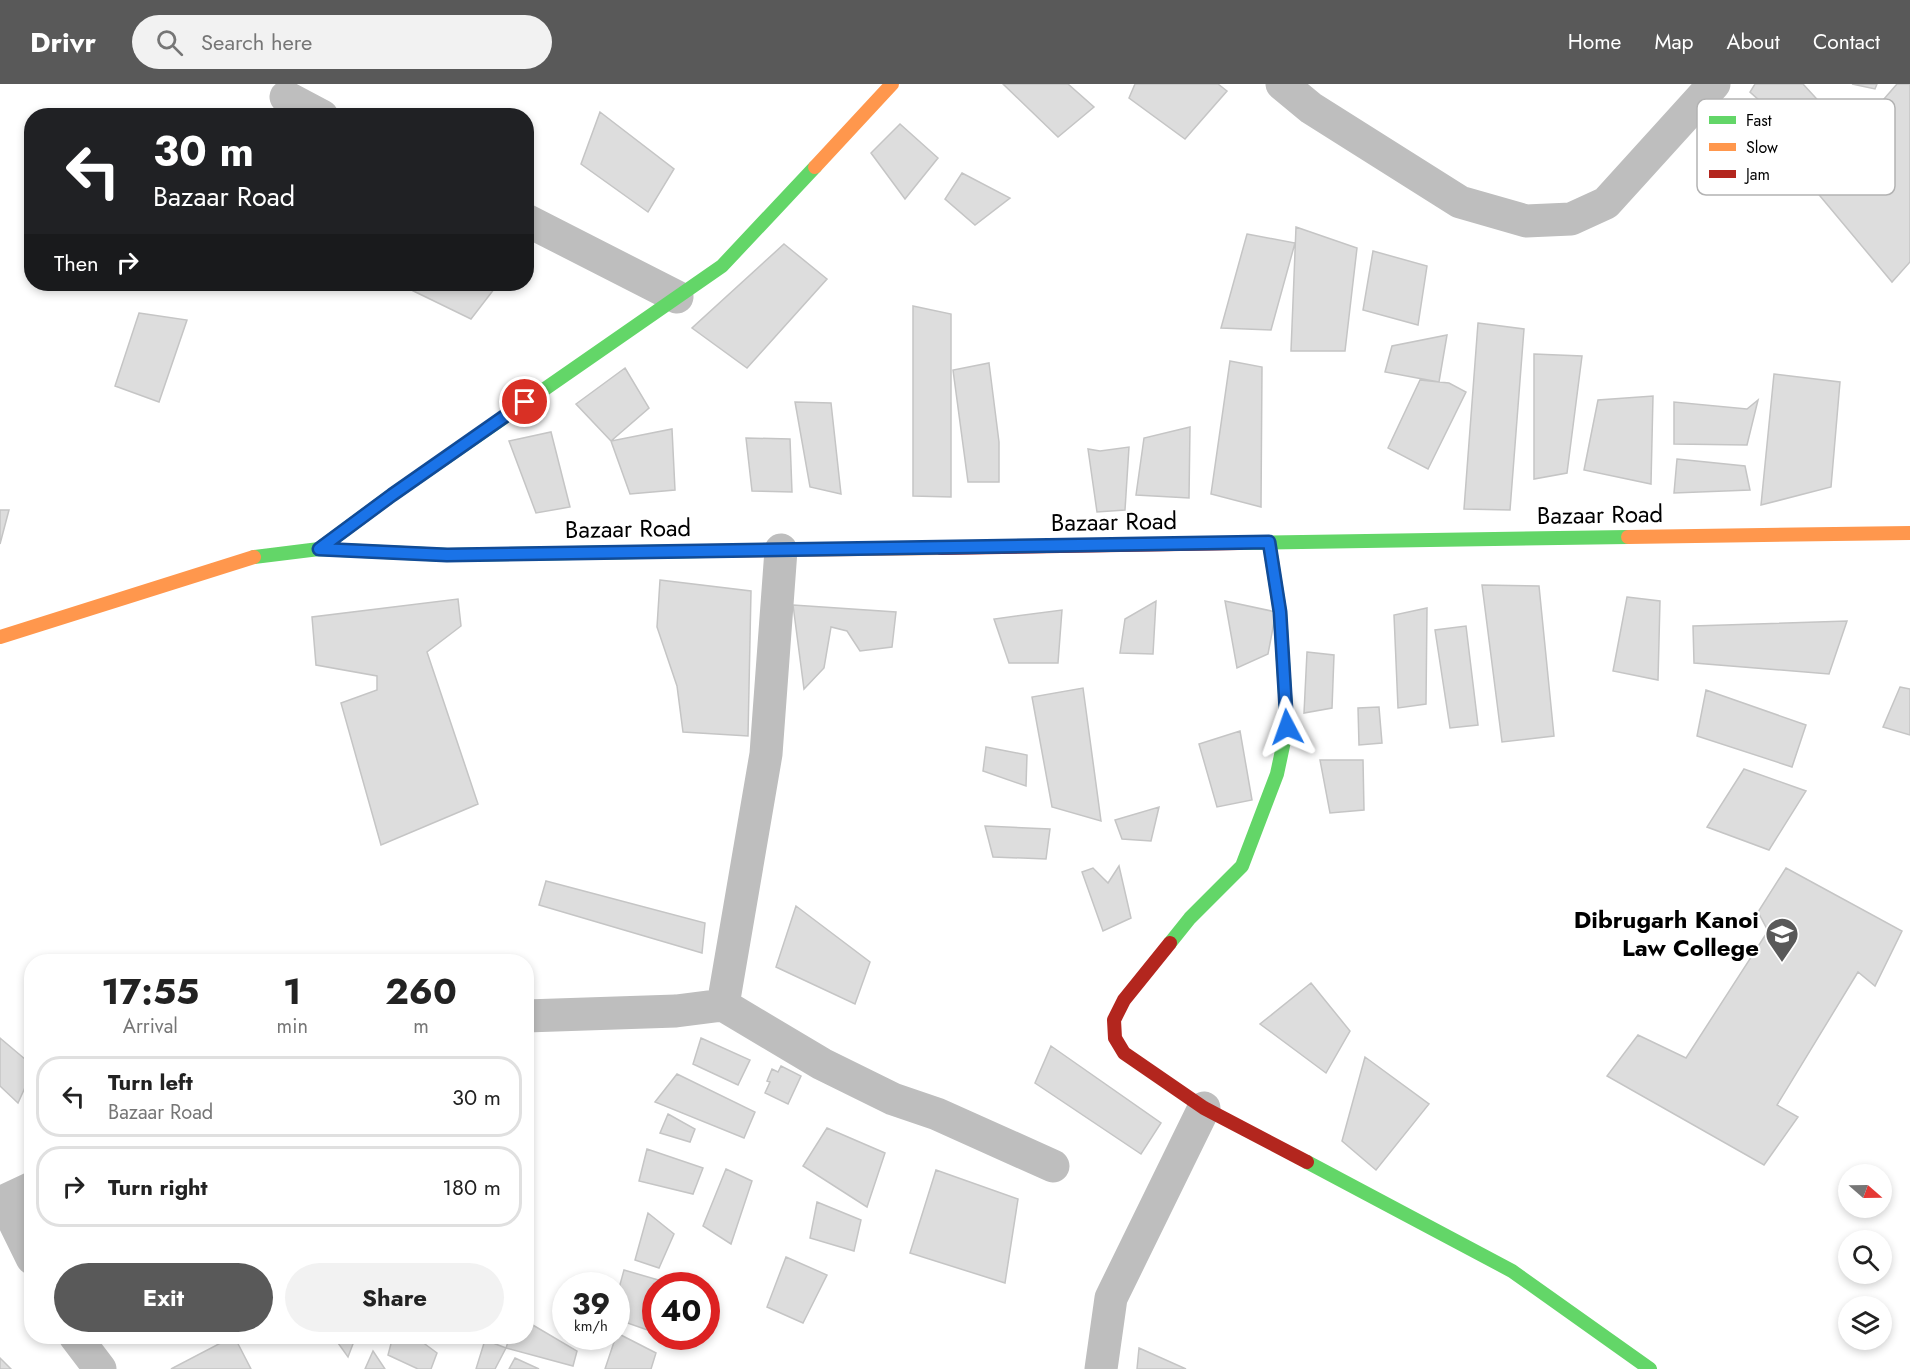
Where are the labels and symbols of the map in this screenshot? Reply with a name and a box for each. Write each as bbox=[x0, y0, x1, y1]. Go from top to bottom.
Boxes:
legend bbox=[1697, 99, 1895, 195]
text: Fast bbox=[1746, 109, 1772, 132]
text: Slow bbox=[1746, 136, 1778, 159]
text: Jam bbox=[1744, 163, 1770, 186]
pin bbox=[499, 376, 550, 427]
street label: Bazaar Road bbox=[1537, 496, 1663, 533]
street label: Bazaar Road bbox=[1051, 503, 1177, 540]
street label: Bazaar Road bbox=[565, 510, 691, 547]
position arrow bbox=[1255, 695, 1319, 759]
place label: Dibrugarh Kanoi Law College bbox=[1574, 902, 1759, 965]
school or university icon: Dibrugarh Kanoi Law College bbox=[1764, 916, 1800, 963]
north arrow bbox=[1838, 1164, 1892, 1218]
speed limit sign: 40 bbox=[642, 1272, 720, 1350]

